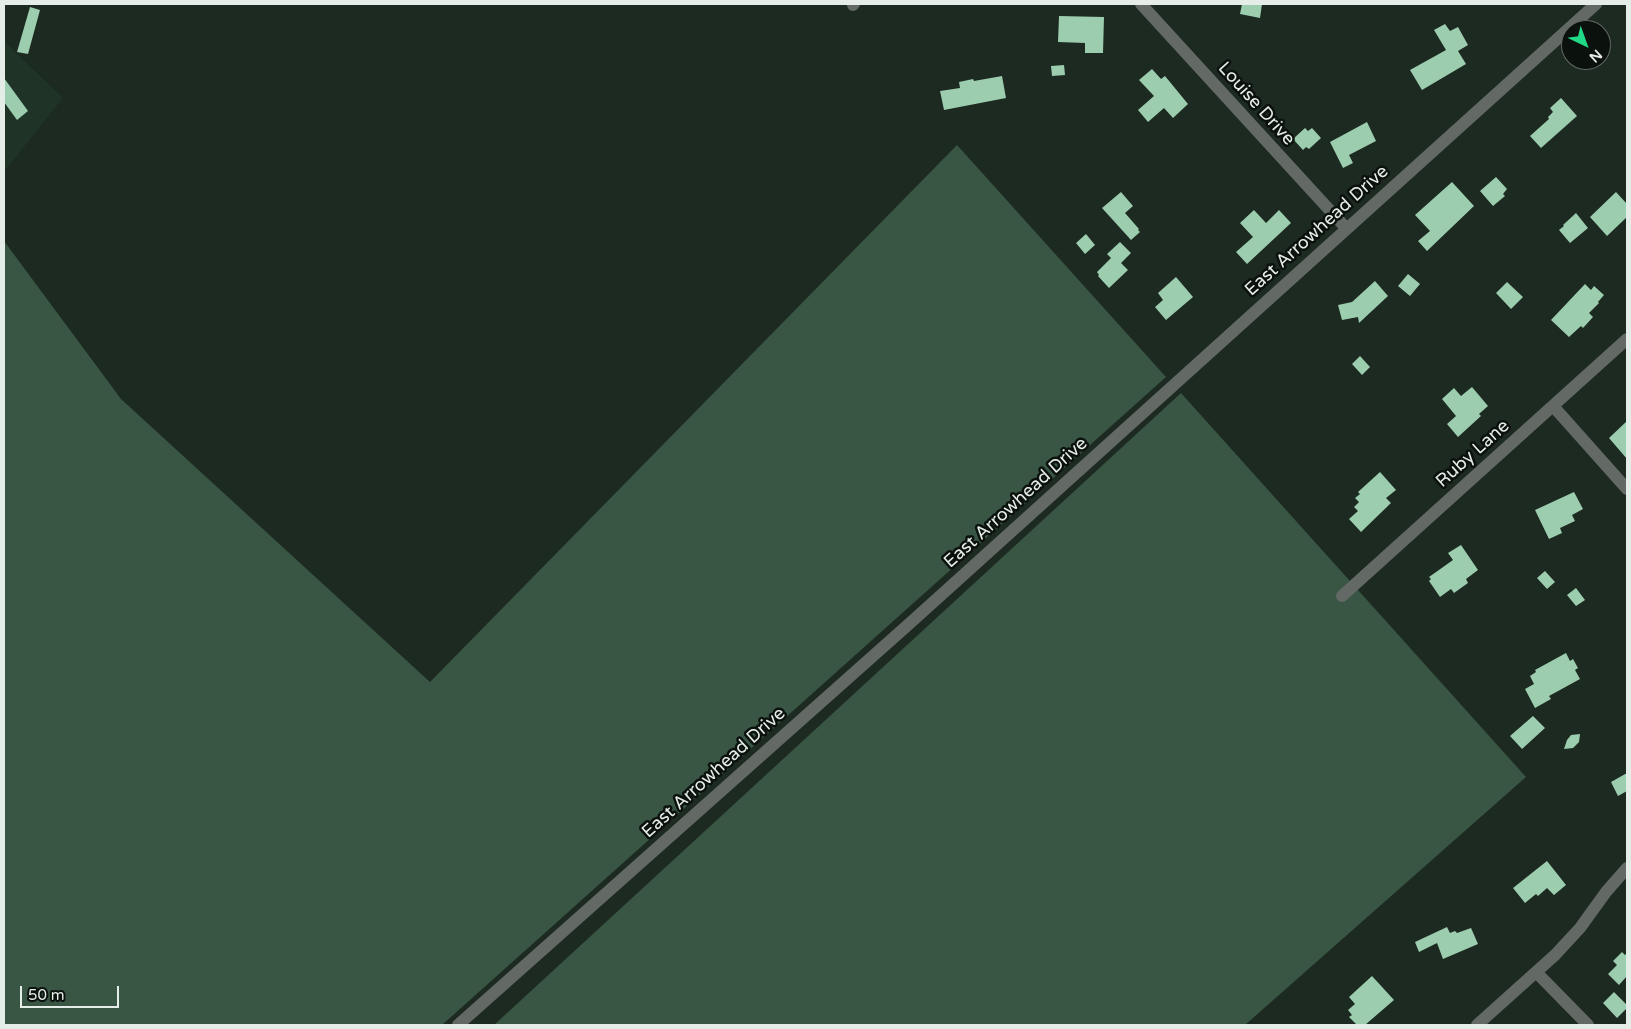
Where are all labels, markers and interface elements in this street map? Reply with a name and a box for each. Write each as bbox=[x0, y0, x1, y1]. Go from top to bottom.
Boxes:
north arrow bbox=[1561, 20, 1611, 70]
text: N bbox=[1586, 46, 1606, 66]
street label: Louise Drive bbox=[1213, 58, 1299, 150]
street label: East Arrowhead Drive bbox=[1241, 161, 1393, 301]
street label: Ruby Lane bbox=[1432, 416, 1514, 492]
street label: East Arrowhead Drive bbox=[940, 433, 1092, 573]
street label: East Arrowhead Drive bbox=[638, 703, 790, 843]
scale bar bbox=[22, 976, 121, 1008]
text: 50 m bbox=[28, 986, 65, 1004]

